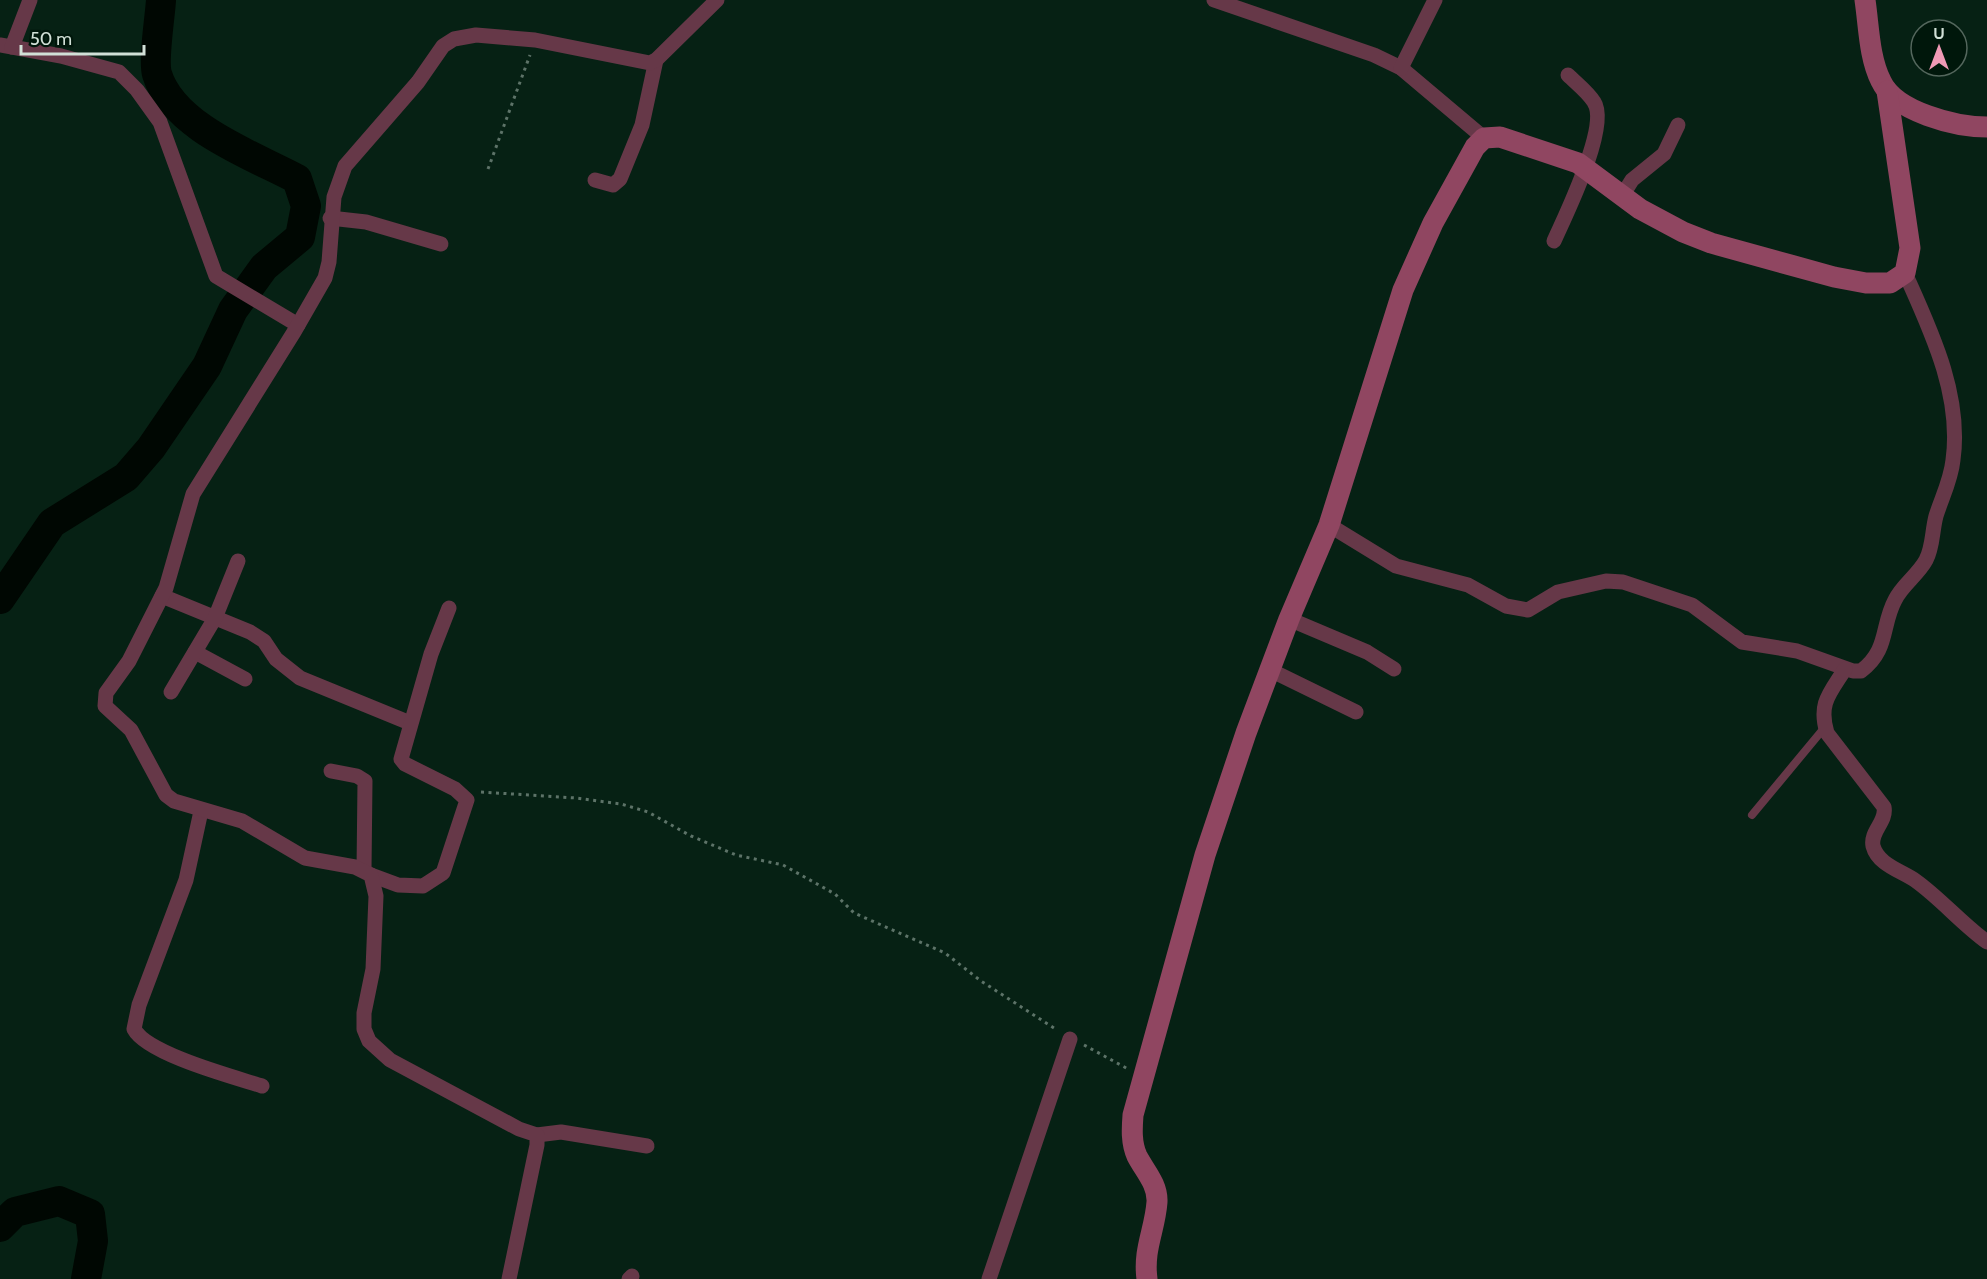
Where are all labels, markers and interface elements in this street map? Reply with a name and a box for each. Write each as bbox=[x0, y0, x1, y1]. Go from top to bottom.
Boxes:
scale bar bbox=[21, 18, 144, 56]
north arrow bbox=[1909, 18, 1969, 78]
text: U bbox=[1933, 24, 1945, 43]
text: 50 m bbox=[30, 28, 72, 50]

